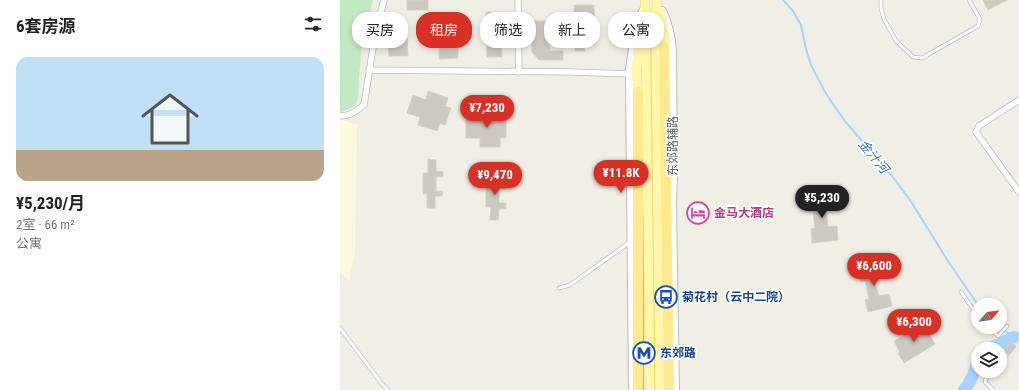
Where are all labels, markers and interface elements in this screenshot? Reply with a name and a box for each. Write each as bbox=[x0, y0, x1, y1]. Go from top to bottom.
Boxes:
chip: 买房 bbox=[352, 12, 408, 48]
chip: 租房 bbox=[416, 12, 472, 48]
chip: 筛选 bbox=[480, 12, 536, 48]
chip: 新上 bbox=[544, 12, 600, 48]
chip: 公寓 bbox=[608, 12, 664, 48]
icon: filters bbox=[302, 13, 324, 35]
text: 6套房源 bbox=[16, 16, 76, 36]
icon: home bbox=[134, 83, 206, 155]
pin: ¥7,230 bbox=[454, 95, 520, 129]
text: ¥7,230 bbox=[469, 100, 505, 115]
street label: 东郊路辅路 bbox=[666, 116, 680, 176]
water label: 金汁河 bbox=[855, 137, 894, 178]
pin: ¥11.8K bbox=[588, 160, 654, 194]
pin: ¥9,470 bbox=[462, 162, 528, 196]
text: ¥11.8K bbox=[603, 165, 639, 180]
text: ¥9,470 bbox=[477, 167, 513, 182]
pin: ¥5,230 bbox=[789, 185, 855, 219]
text: ¥5,230 bbox=[804, 190, 840, 205]
text: ¥5,230/月 bbox=[16, 193, 85, 213]
hotel icon: 金马大酒店 bbox=[685, 200, 711, 226]
place label: 金马大酒店 bbox=[714, 206, 774, 220]
text: 2室 · 66 m² bbox=[16, 217, 74, 232]
text: 公寓 bbox=[16, 236, 42, 251]
pin: ¥6,600 bbox=[841, 253, 907, 287]
text: ¥6,600 bbox=[856, 258, 892, 273]
bus stop icon: 菊花村（云中二院） bbox=[653, 284, 679, 310]
place label: 菊花村（云中二院） bbox=[682, 290, 790, 304]
north arrow bbox=[971, 298, 1007, 334]
map controls bbox=[971, 298, 1007, 378]
pin: ¥6,300 bbox=[881, 309, 947, 343]
text: ¥6,300 bbox=[896, 314, 932, 329]
metro station icon: 东郊路 bbox=[631, 340, 657, 366]
button: layers bbox=[971, 342, 1007, 378]
place label: 东郊路 bbox=[660, 346, 696, 360]

